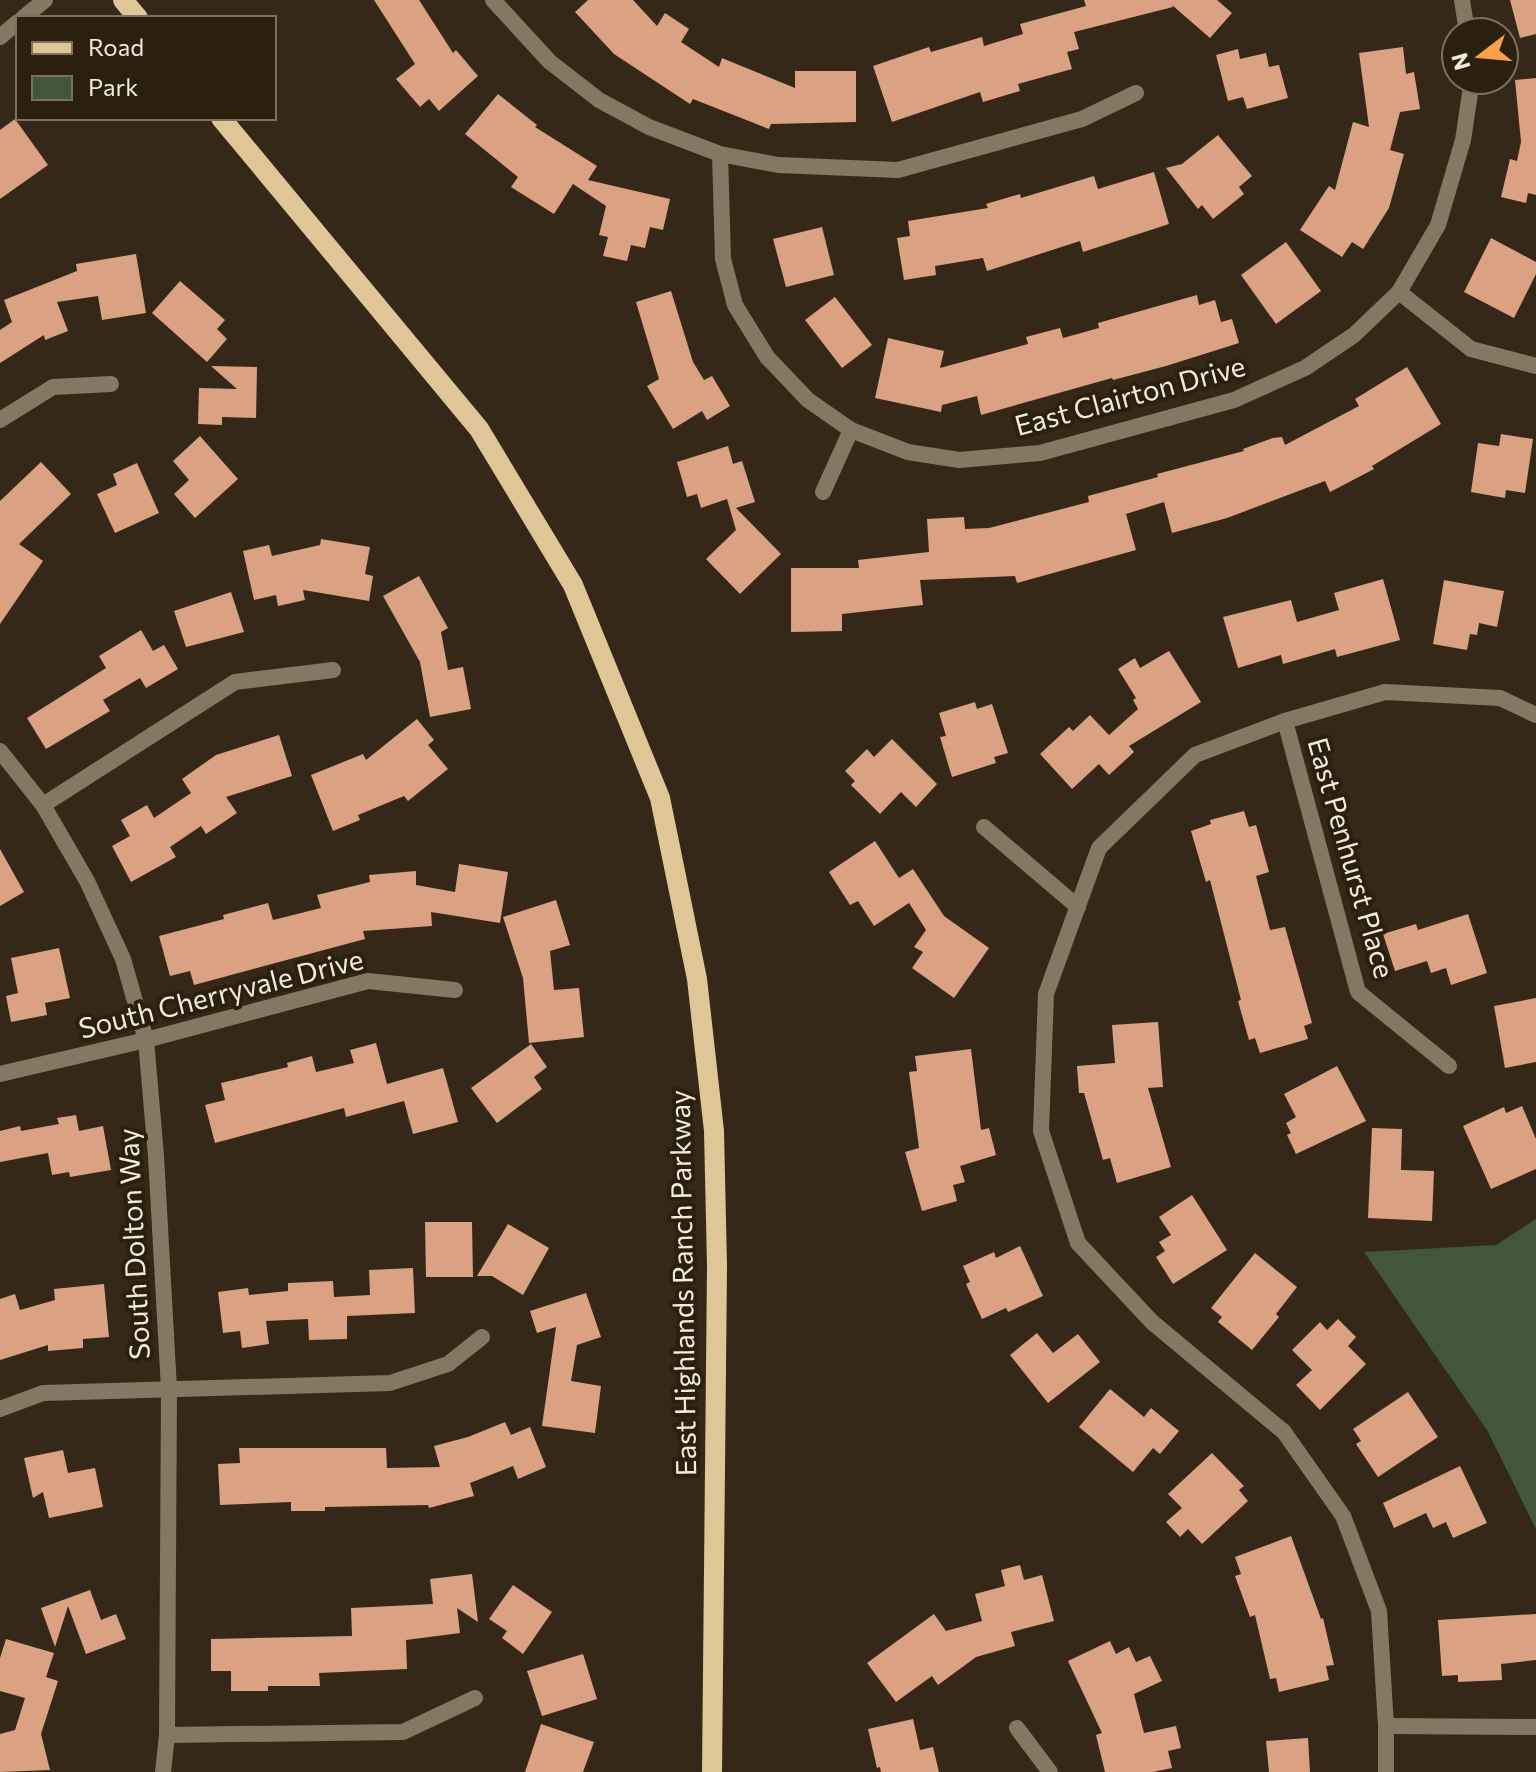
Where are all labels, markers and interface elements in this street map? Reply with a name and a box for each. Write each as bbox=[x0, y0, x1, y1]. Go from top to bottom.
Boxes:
legend bbox=[16, 16, 276, 120]
north arrow bbox=[1440, 16, 1520, 96]
text: Road bbox=[88, 32, 144, 61]
text: N bbox=[1445, 50, 1476, 73]
text: Park bbox=[88, 72, 138, 101]
street label: East Clairton Drive bbox=[1011, 348, 1249, 442]
street label: East Penhurst Place bbox=[1301, 734, 1403, 982]
street label: South Cherryvale Drive bbox=[75, 941, 367, 1045]
street label: East Highlands Ranch Parkway bbox=[662, 1090, 702, 1476]
street label: South Dolton Way bbox=[110, 1128, 156, 1361]

